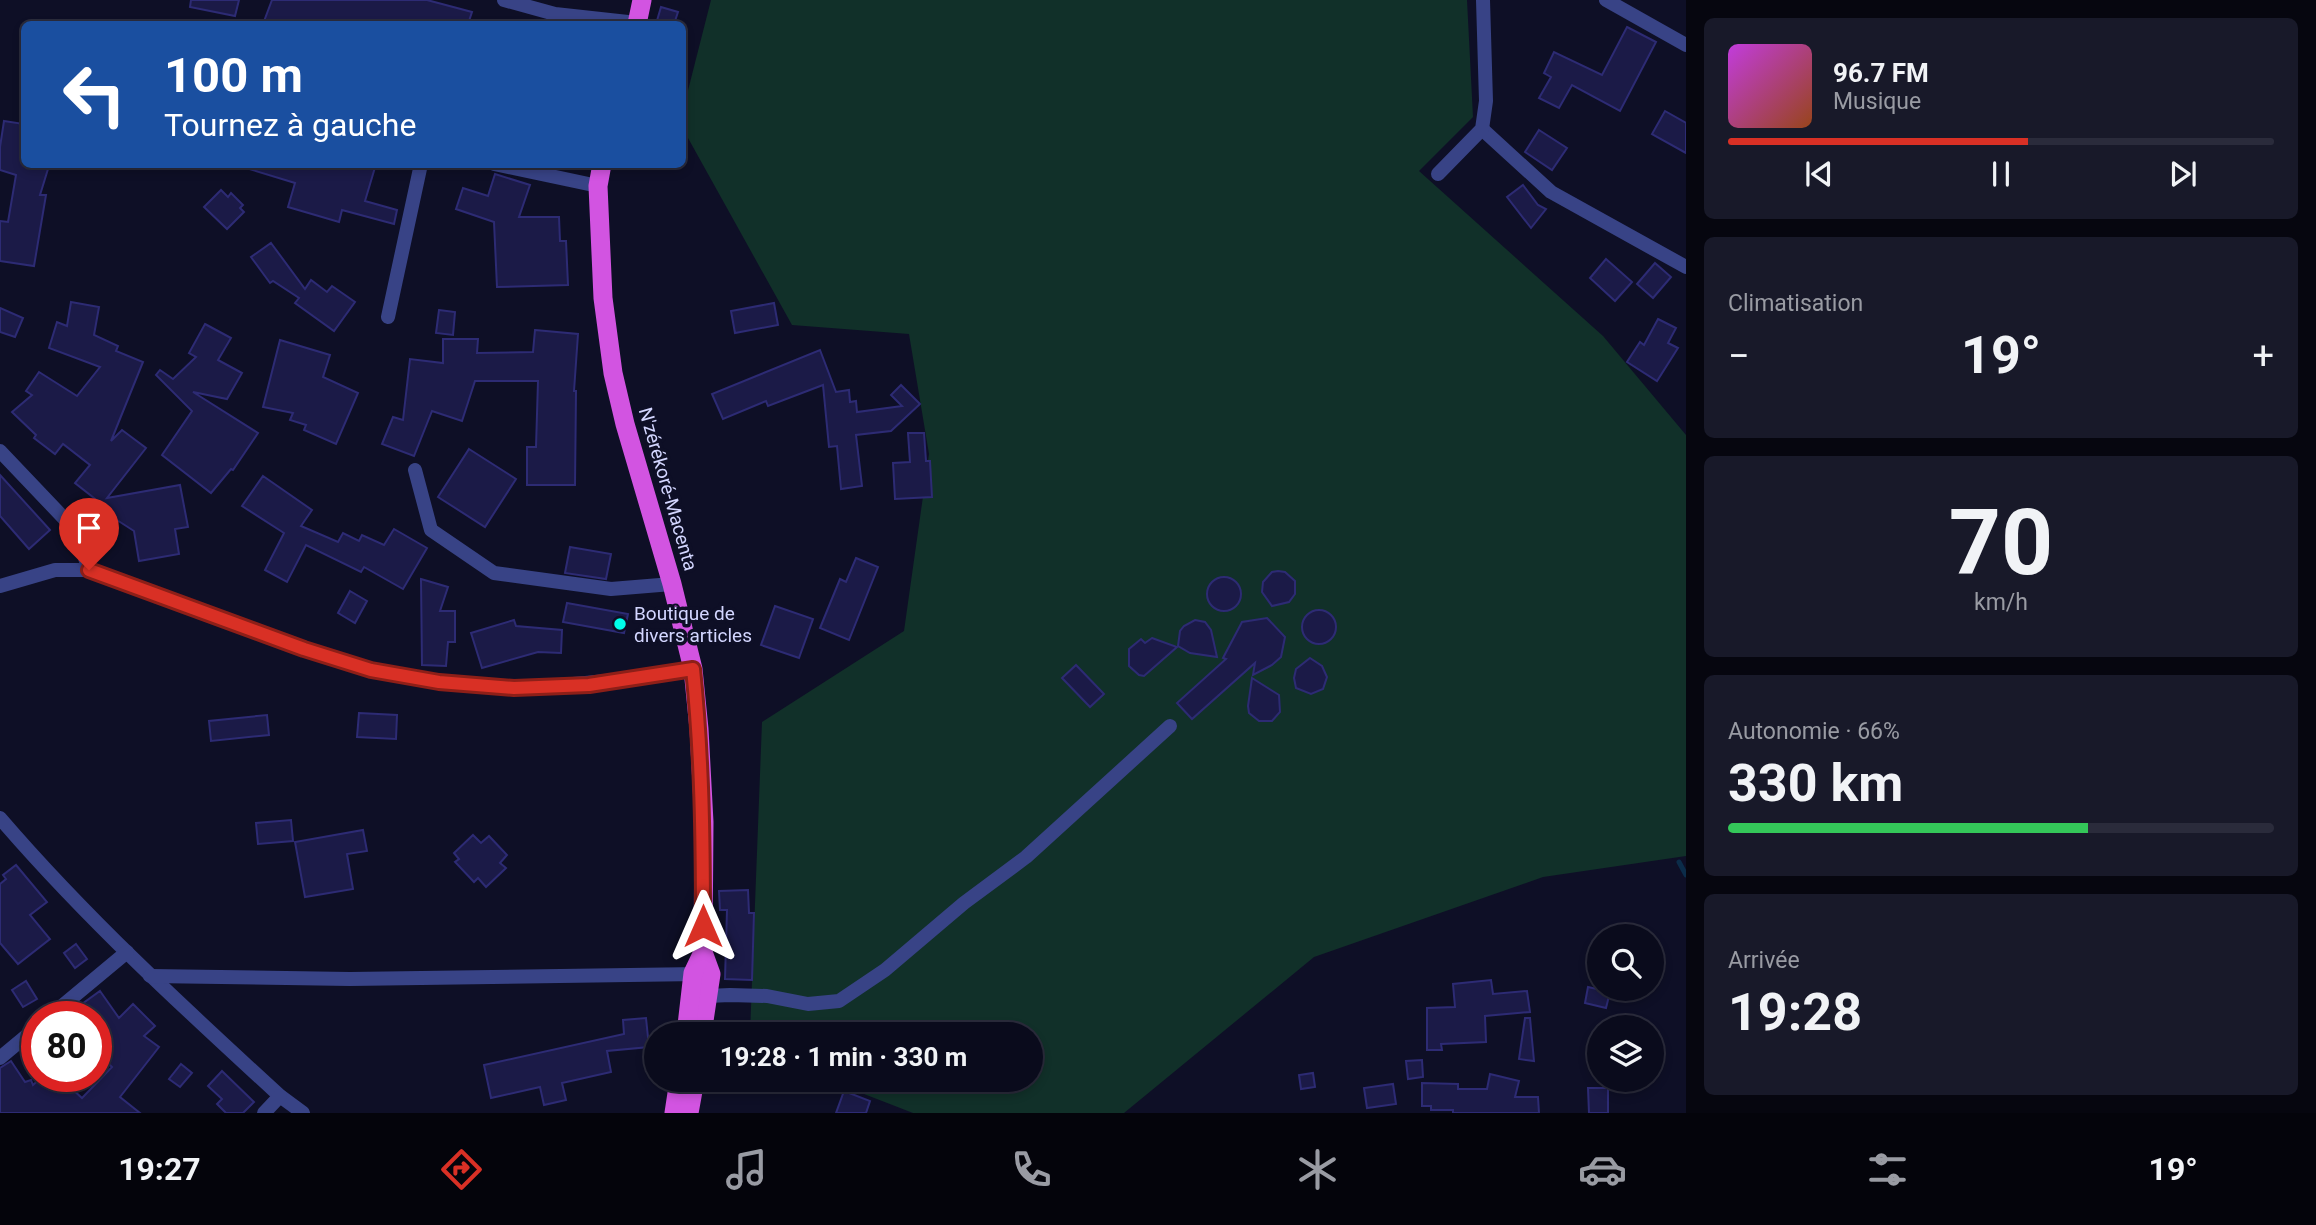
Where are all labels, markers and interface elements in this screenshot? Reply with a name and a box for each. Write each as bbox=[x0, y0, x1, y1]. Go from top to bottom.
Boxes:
text: 100 m bbox=[164, 47, 303, 104]
icon: left bbox=[49, 49, 140, 140]
text: 96.7 FM bbox=[1833, 58, 1929, 88]
text: Musique bbox=[1833, 88, 1921, 115]
text: Tournez à gauche bbox=[164, 106, 416, 144]
icon: previous bbox=[1800, 155, 1838, 193]
icon: pause bbox=[1982, 155, 2020, 193]
icon: next bbox=[2164, 155, 2202, 193]
text: Climatisation bbox=[1728, 290, 1863, 317]
text: 19° bbox=[1961, 325, 2041, 386]
text: − bbox=[1728, 334, 1750, 378]
text: + bbox=[2252, 334, 2274, 378]
street label: N'zérékoré-Macenta bbox=[634, 405, 702, 573]
text: 70 bbox=[1949, 490, 2053, 596]
pin bbox=[59, 498, 119, 570]
icon: arrive bbox=[70, 509, 108, 547]
text: km/h bbox=[1974, 589, 2028, 616]
place label: Boutique de divers articles bbox=[634, 602, 752, 647]
marker: Boutique de divers articles bbox=[612, 616, 628, 632]
text: Autonomie · 66% bbox=[1728, 718, 1900, 745]
text: 330 km bbox=[1728, 753, 1903, 814]
position arrow bbox=[666, 889, 740, 963]
map controls bbox=[1587, 924, 1664, 1092]
button: search bbox=[1587, 924, 1664, 1001]
text: Arrivée bbox=[1728, 947, 1800, 974]
text: 19:28 bbox=[1728, 982, 1862, 1043]
speed limit sign: 80 bbox=[21, 1001, 112, 1092]
button: layers bbox=[1587, 1015, 1664, 1092]
text: 19:28 · 1 min · 330 m bbox=[720, 1042, 967, 1072]
icon: directions bbox=[437, 1145, 486, 1194]
icon: music bbox=[722, 1145, 771, 1194]
icon: phone bbox=[1007, 1145, 1056, 1194]
icon: climate bbox=[1293, 1145, 1342, 1194]
icon: car bbox=[1578, 1145, 1627, 1194]
icon: filters bbox=[1863, 1145, 1912, 1194]
text: 19:27 bbox=[118, 1150, 201, 1188]
text: 19° bbox=[2149, 1150, 2198, 1188]

